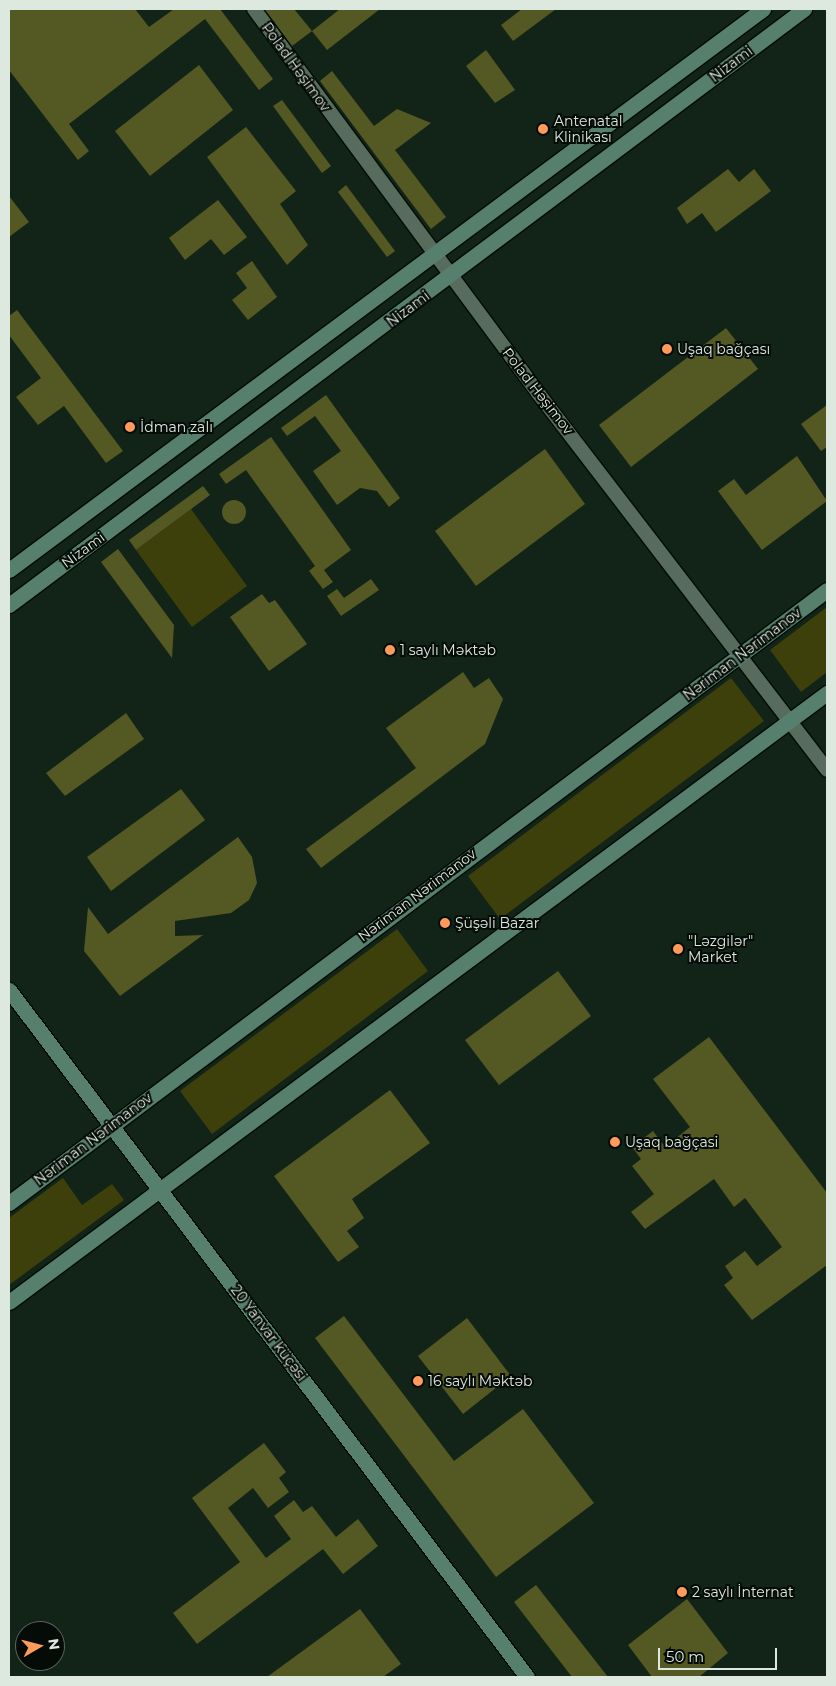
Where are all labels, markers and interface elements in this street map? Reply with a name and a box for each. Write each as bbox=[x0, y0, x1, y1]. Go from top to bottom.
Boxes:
street label: Polad Həşimov bbox=[258, 19, 334, 115]
street label: Nizami bbox=[706, 42, 756, 86]
place label: Antenatal Klinikası bbox=[554, 113, 623, 146]
marker: Antenatal Klinikası bbox=[536, 122, 550, 136]
street label: Nizami bbox=[383, 287, 433, 331]
place label: Uşaq bağçası bbox=[677, 341, 770, 357]
marker: Uşaq bağçası bbox=[661, 343, 673, 355]
street label: Polad Həşimov bbox=[499, 344, 577, 438]
place label: İdman zalı bbox=[140, 419, 213, 435]
marker: İdman zalı bbox=[124, 421, 136, 433]
street label: Nizami bbox=[58, 529, 108, 571]
street label: Nəriman Nərimanov bbox=[680, 604, 804, 704]
place label: 1 saylı Məktəb bbox=[400, 642, 496, 658]
marker: 1 saylı Məktəb bbox=[384, 644, 396, 656]
street label: Nəriman Nərimanov bbox=[355, 845, 479, 945]
place label: Şüşəli Bazar bbox=[455, 915, 539, 931]
marker: Şüşəli Bazar bbox=[439, 917, 451, 929]
place label: "Ləzgilər" Market bbox=[688, 933, 753, 966]
marker: "Ləzgilər" Market bbox=[672, 943, 684, 955]
street label: Nəriman Nərimanov bbox=[31, 1089, 155, 1189]
place label: Uşaq bağçasi bbox=[625, 1134, 718, 1150]
marker: Uşaq bağçasi bbox=[609, 1136, 621, 1148]
street label: 20 Yanvar küçəsi bbox=[227, 1282, 311, 1384]
place label: 16 saylı Məktəb bbox=[428, 1373, 532, 1389]
marker: 16 saylı Məktəb bbox=[412, 1375, 424, 1387]
place label: 2 saylı İnternat bbox=[692, 1584, 794, 1600]
marker: 2 saylı İnternat bbox=[676, 1586, 688, 1598]
north arrow bbox=[15, 1621, 65, 1671]
text: N bbox=[44, 1637, 64, 1651]
scale bar bbox=[661, 1638, 780, 1670]
text: 50 m bbox=[666, 1647, 704, 1666]

